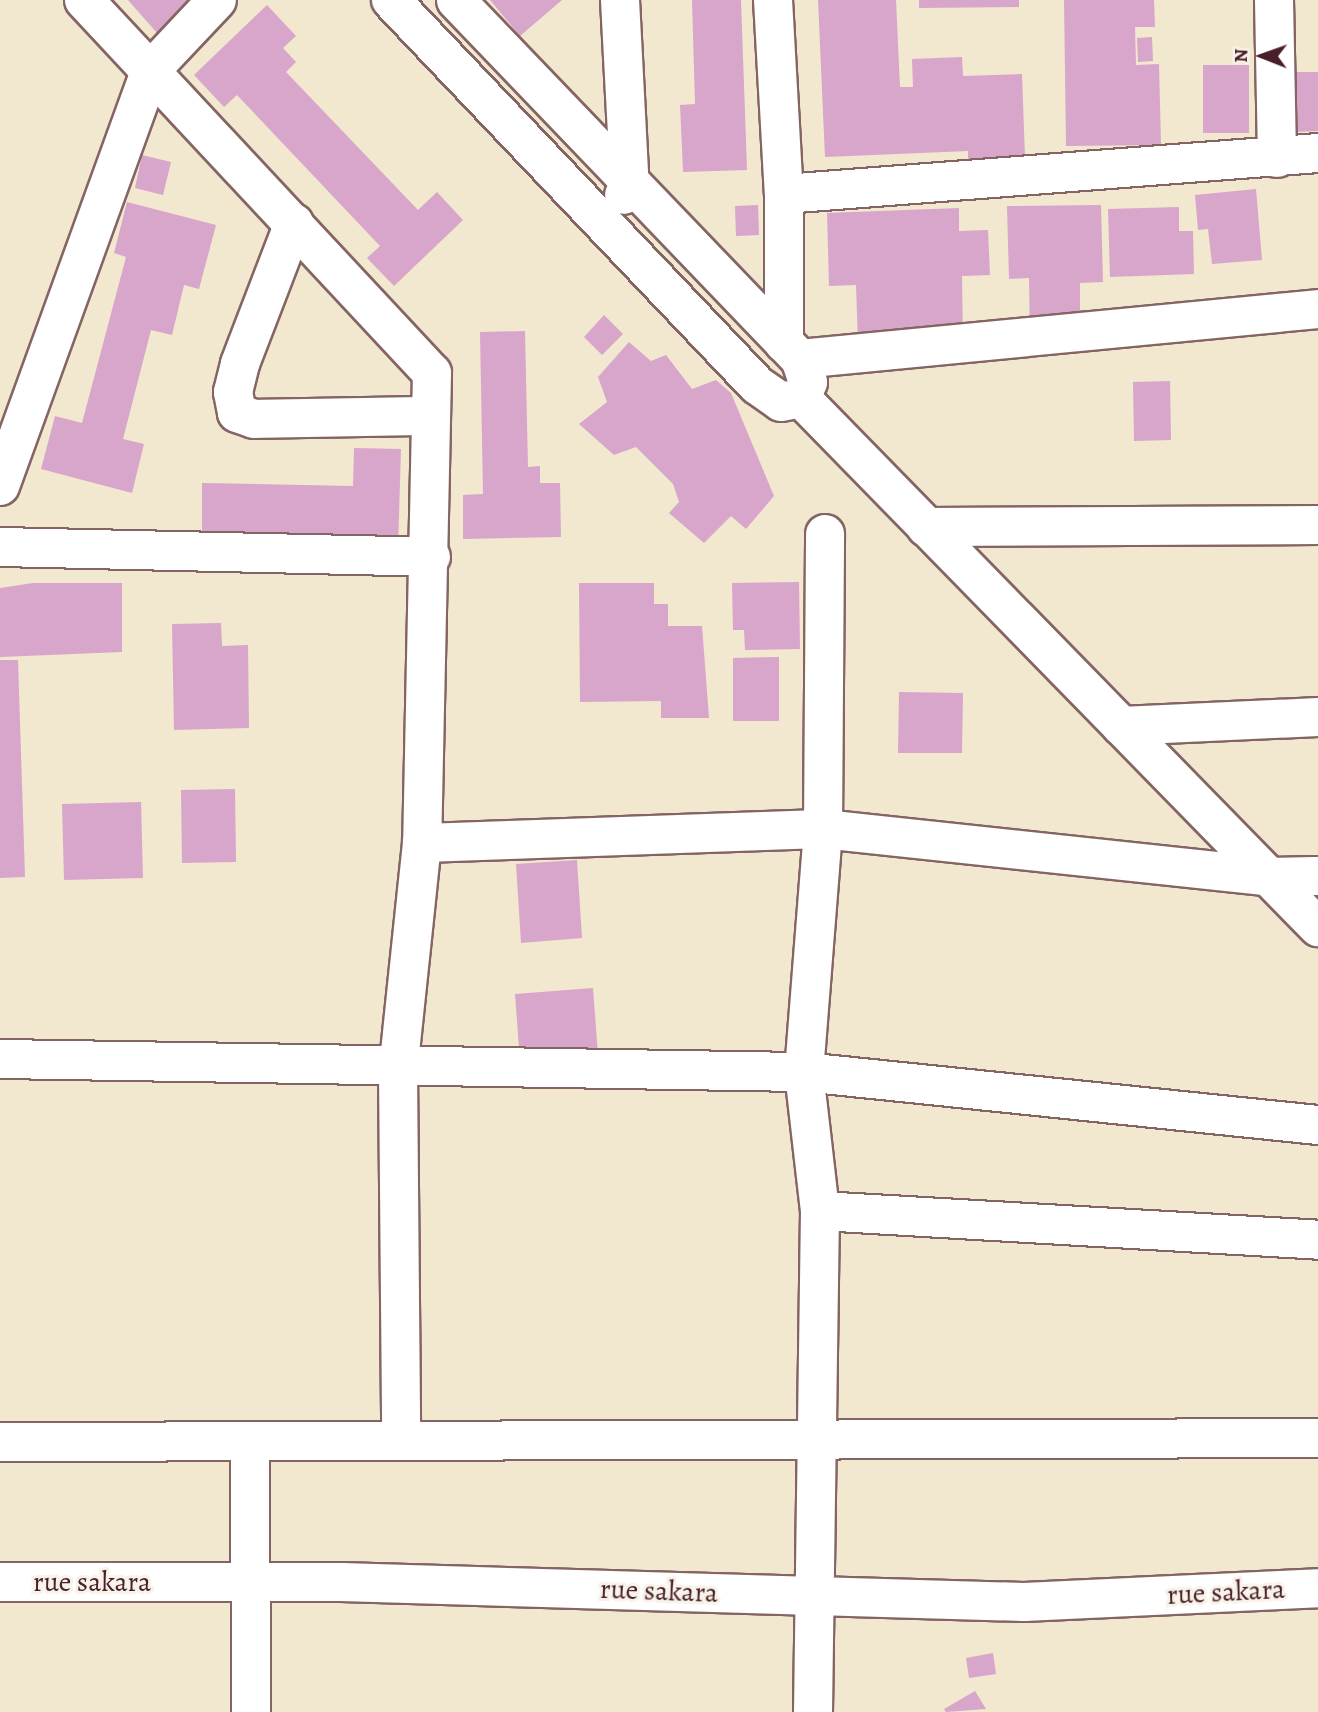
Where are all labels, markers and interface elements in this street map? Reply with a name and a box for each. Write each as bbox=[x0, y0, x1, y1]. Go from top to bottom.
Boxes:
north arrow bbox=[1227, 21, 1297, 91]
text: N bbox=[1228, 48, 1254, 63]
street label: rue sakara bbox=[33, 1565, 151, 1599]
street label: rue sakara bbox=[599, 1572, 719, 1610]
street label: rue sakara bbox=[1166, 1572, 1286, 1612]

